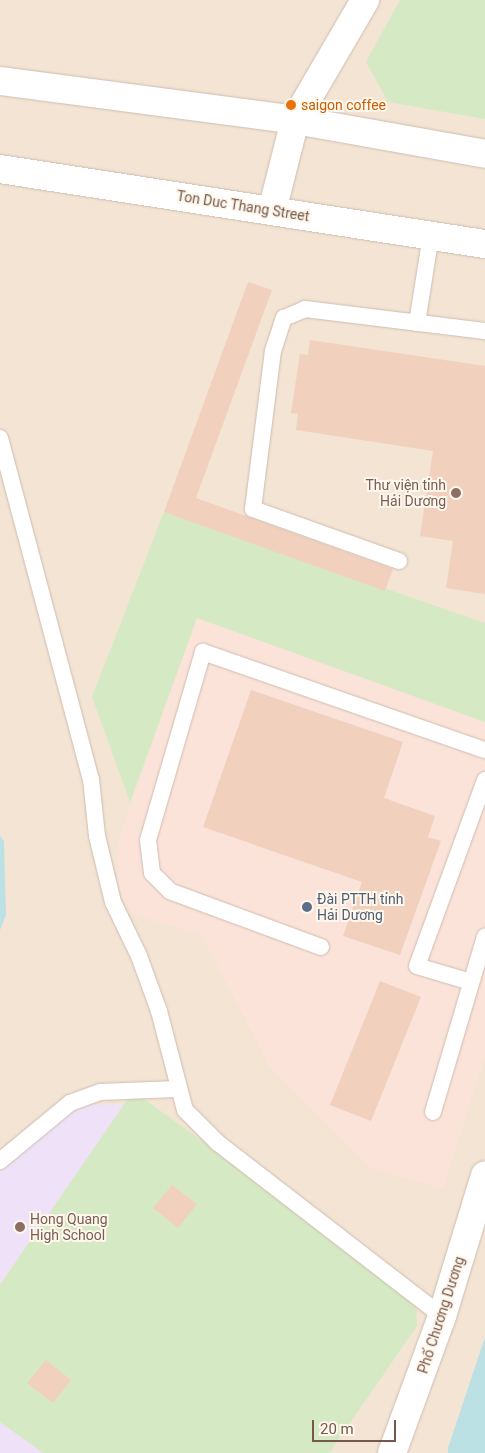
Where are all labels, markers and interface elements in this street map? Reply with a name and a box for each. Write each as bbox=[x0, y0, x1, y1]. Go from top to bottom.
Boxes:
place label: saigon coffee bbox=[301, 97, 386, 113]
marker: saigon coffee bbox=[285, 99, 297, 111]
street label: Ton Duc Thang Street bbox=[175, 187, 311, 225]
place label: Thư viện tỉnh Hải Dương bbox=[366, 477, 446, 510]
marker: Thư viện tỉnh Hải Dương bbox=[450, 487, 462, 499]
place label: Đài PTTH tỉnh Hải Dương bbox=[317, 891, 403, 924]
marker: Đài PTTH tỉnh Hải Dương bbox=[301, 901, 313, 913]
place label: Hong Quang High School bbox=[30, 1211, 108, 1244]
marker: Hong Quang High School bbox=[14, 1221, 26, 1233]
street label: Phố Chương Dương bbox=[414, 1254, 468, 1376]
scale bar bbox=[315, 1410, 399, 1442]
text: 20 m bbox=[320, 1420, 354, 1438]

